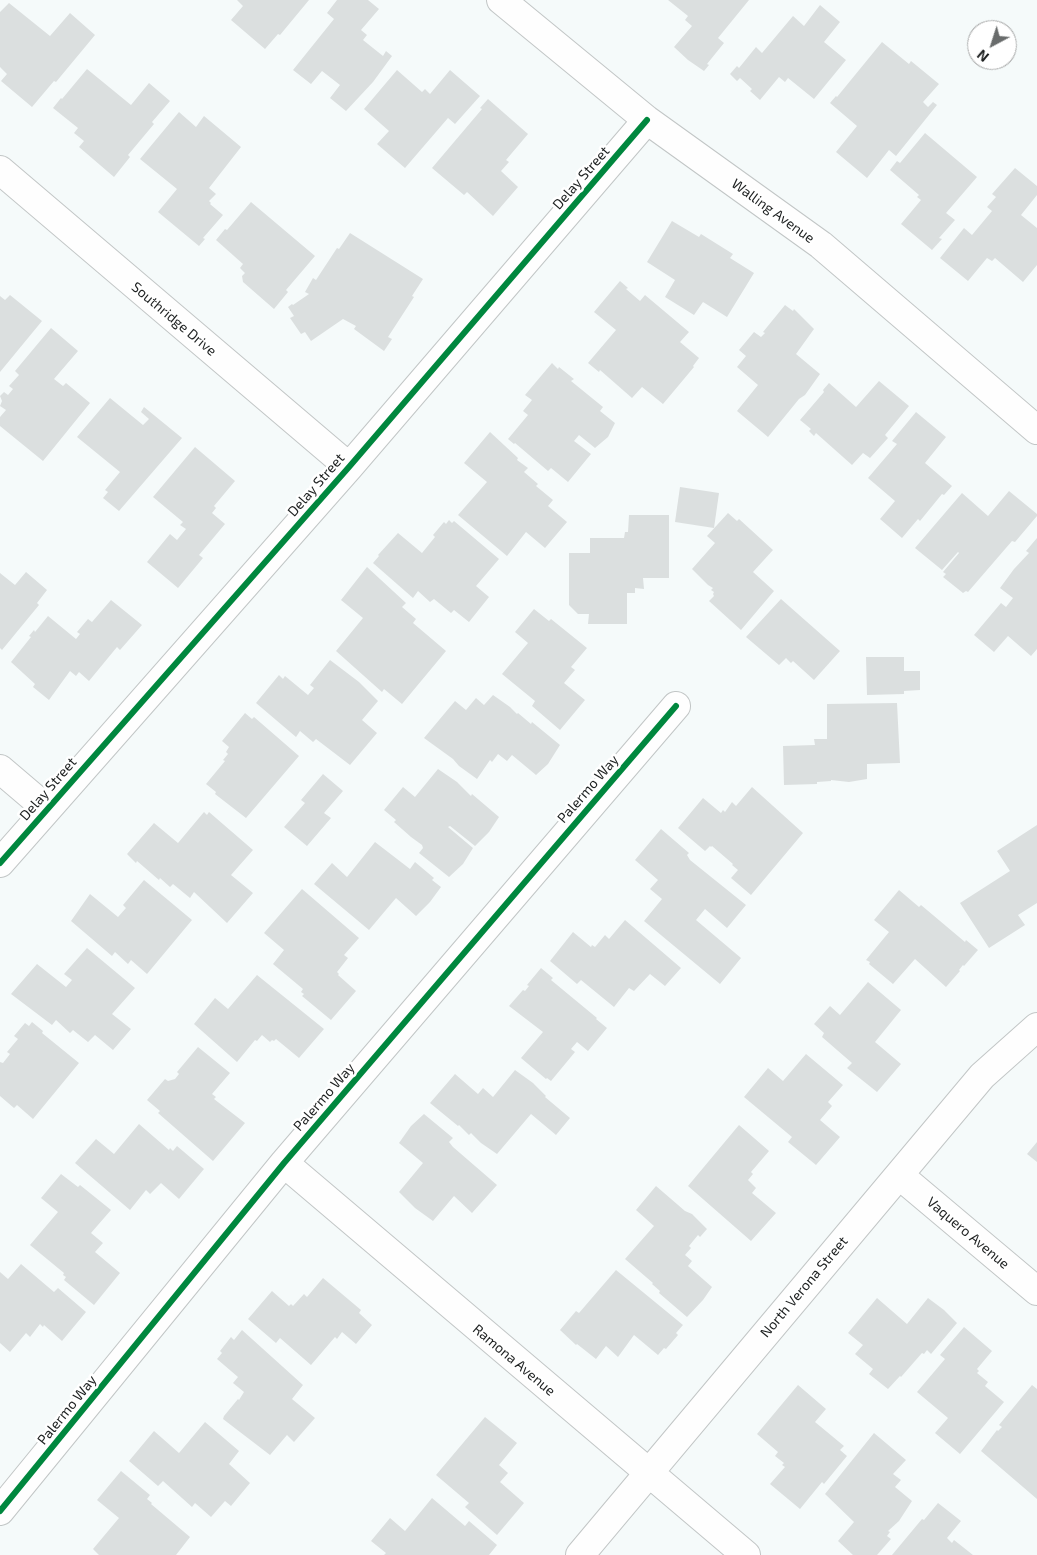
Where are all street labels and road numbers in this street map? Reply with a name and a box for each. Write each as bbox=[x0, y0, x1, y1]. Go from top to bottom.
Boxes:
street label: Delay Street bbox=[549, 143, 613, 213]
street label: Walling Avenue bbox=[728, 175, 818, 247]
street label: Southridge Drive bbox=[128, 278, 220, 360]
street label: Delay Street bbox=[284, 450, 348, 520]
street label: Palermo Way bbox=[554, 752, 622, 826]
street label: Delay Street bbox=[16, 754, 80, 824]
street label: Palermo Way bbox=[290, 1060, 358, 1134]
street label: Vaquero Avenue bbox=[923, 1194, 1013, 1272]
street label: North Verona Street bbox=[757, 1233, 851, 1341]
street label: Ramona Avenue bbox=[469, 1321, 559, 1399]
street label: Palermo Way bbox=[34, 1372, 100, 1448]

